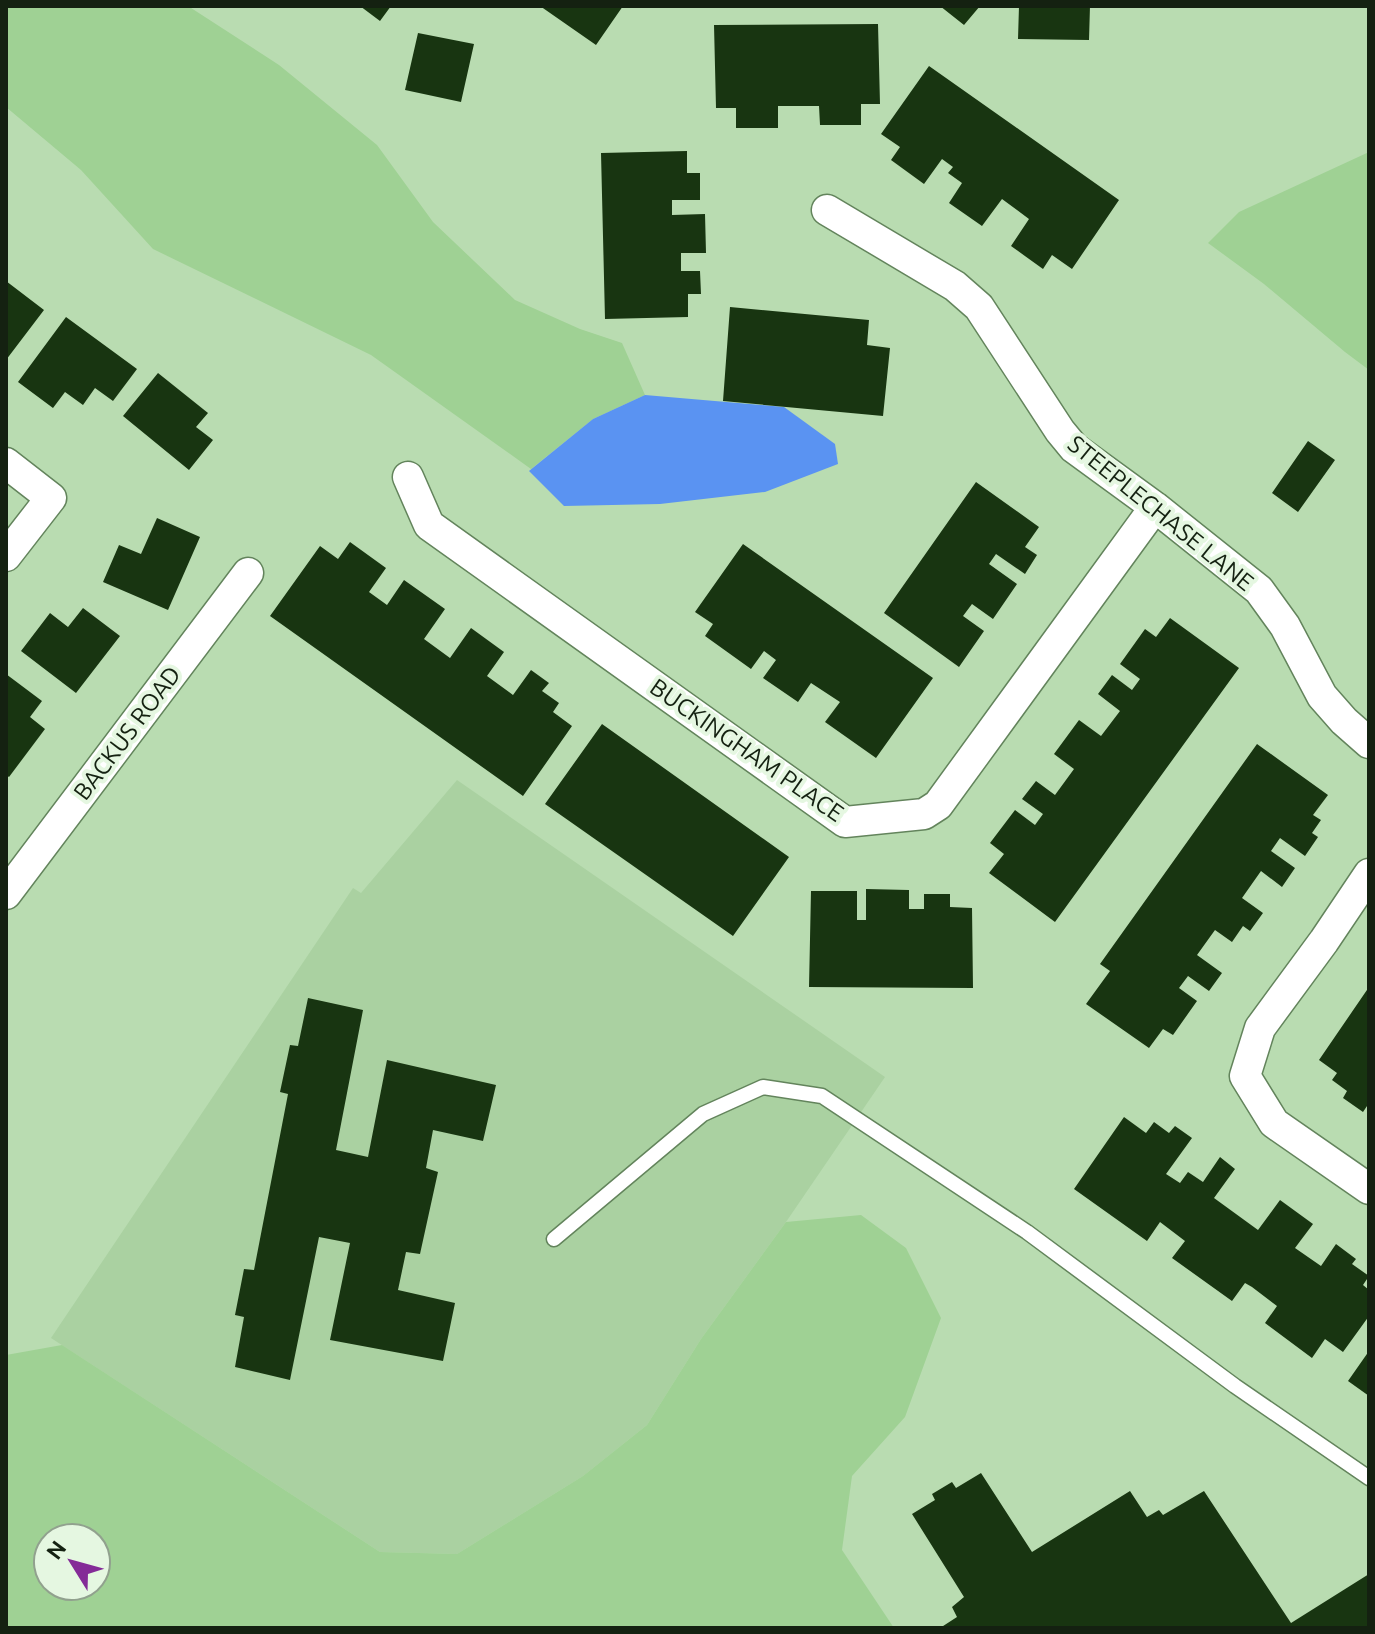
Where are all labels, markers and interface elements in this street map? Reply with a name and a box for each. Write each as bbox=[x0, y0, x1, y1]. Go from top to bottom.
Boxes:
street label: STEEPLECHASE LANE bbox=[1063, 430, 1259, 596]
street label: BACKUS ROAD bbox=[68, 661, 186, 805]
street label: BUCKINGHAM PLACE bbox=[645, 673, 849, 827]
north arrow bbox=[32, 1522, 112, 1602]
text: N bbox=[41, 1536, 71, 1564]

